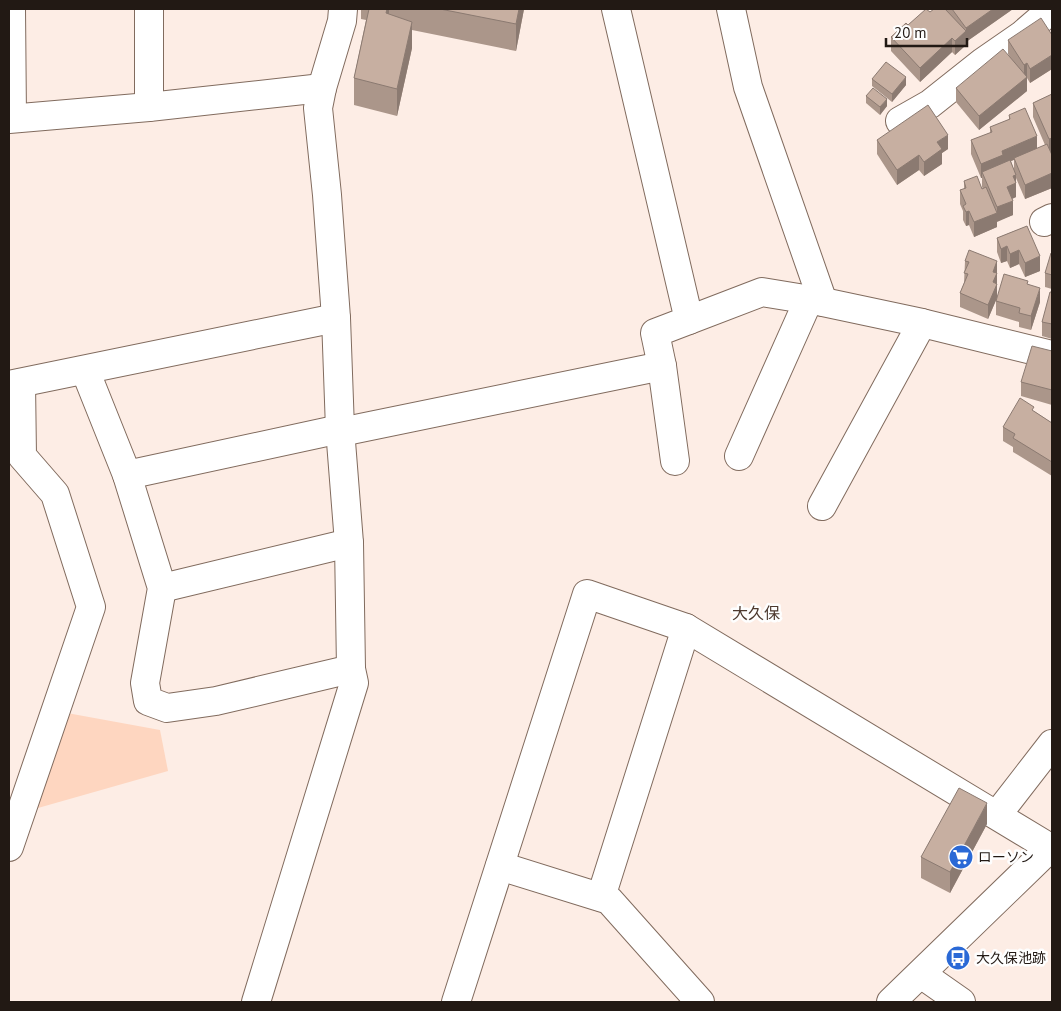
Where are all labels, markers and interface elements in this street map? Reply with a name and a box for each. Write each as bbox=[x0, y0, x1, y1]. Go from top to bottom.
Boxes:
scale bar bbox=[886, 15, 967, 47]
text: 20 m bbox=[894, 23, 927, 42]
district label: 大久保 bbox=[732, 603, 780, 623]
supermarket icon: ローソン bbox=[948, 844, 974, 870]
place label: ローソン bbox=[978, 848, 1034, 866]
bus stop icon: 大久保池跡 bbox=[945, 945, 971, 971]
place label: 大久保池跡 bbox=[976, 949, 1046, 967]

